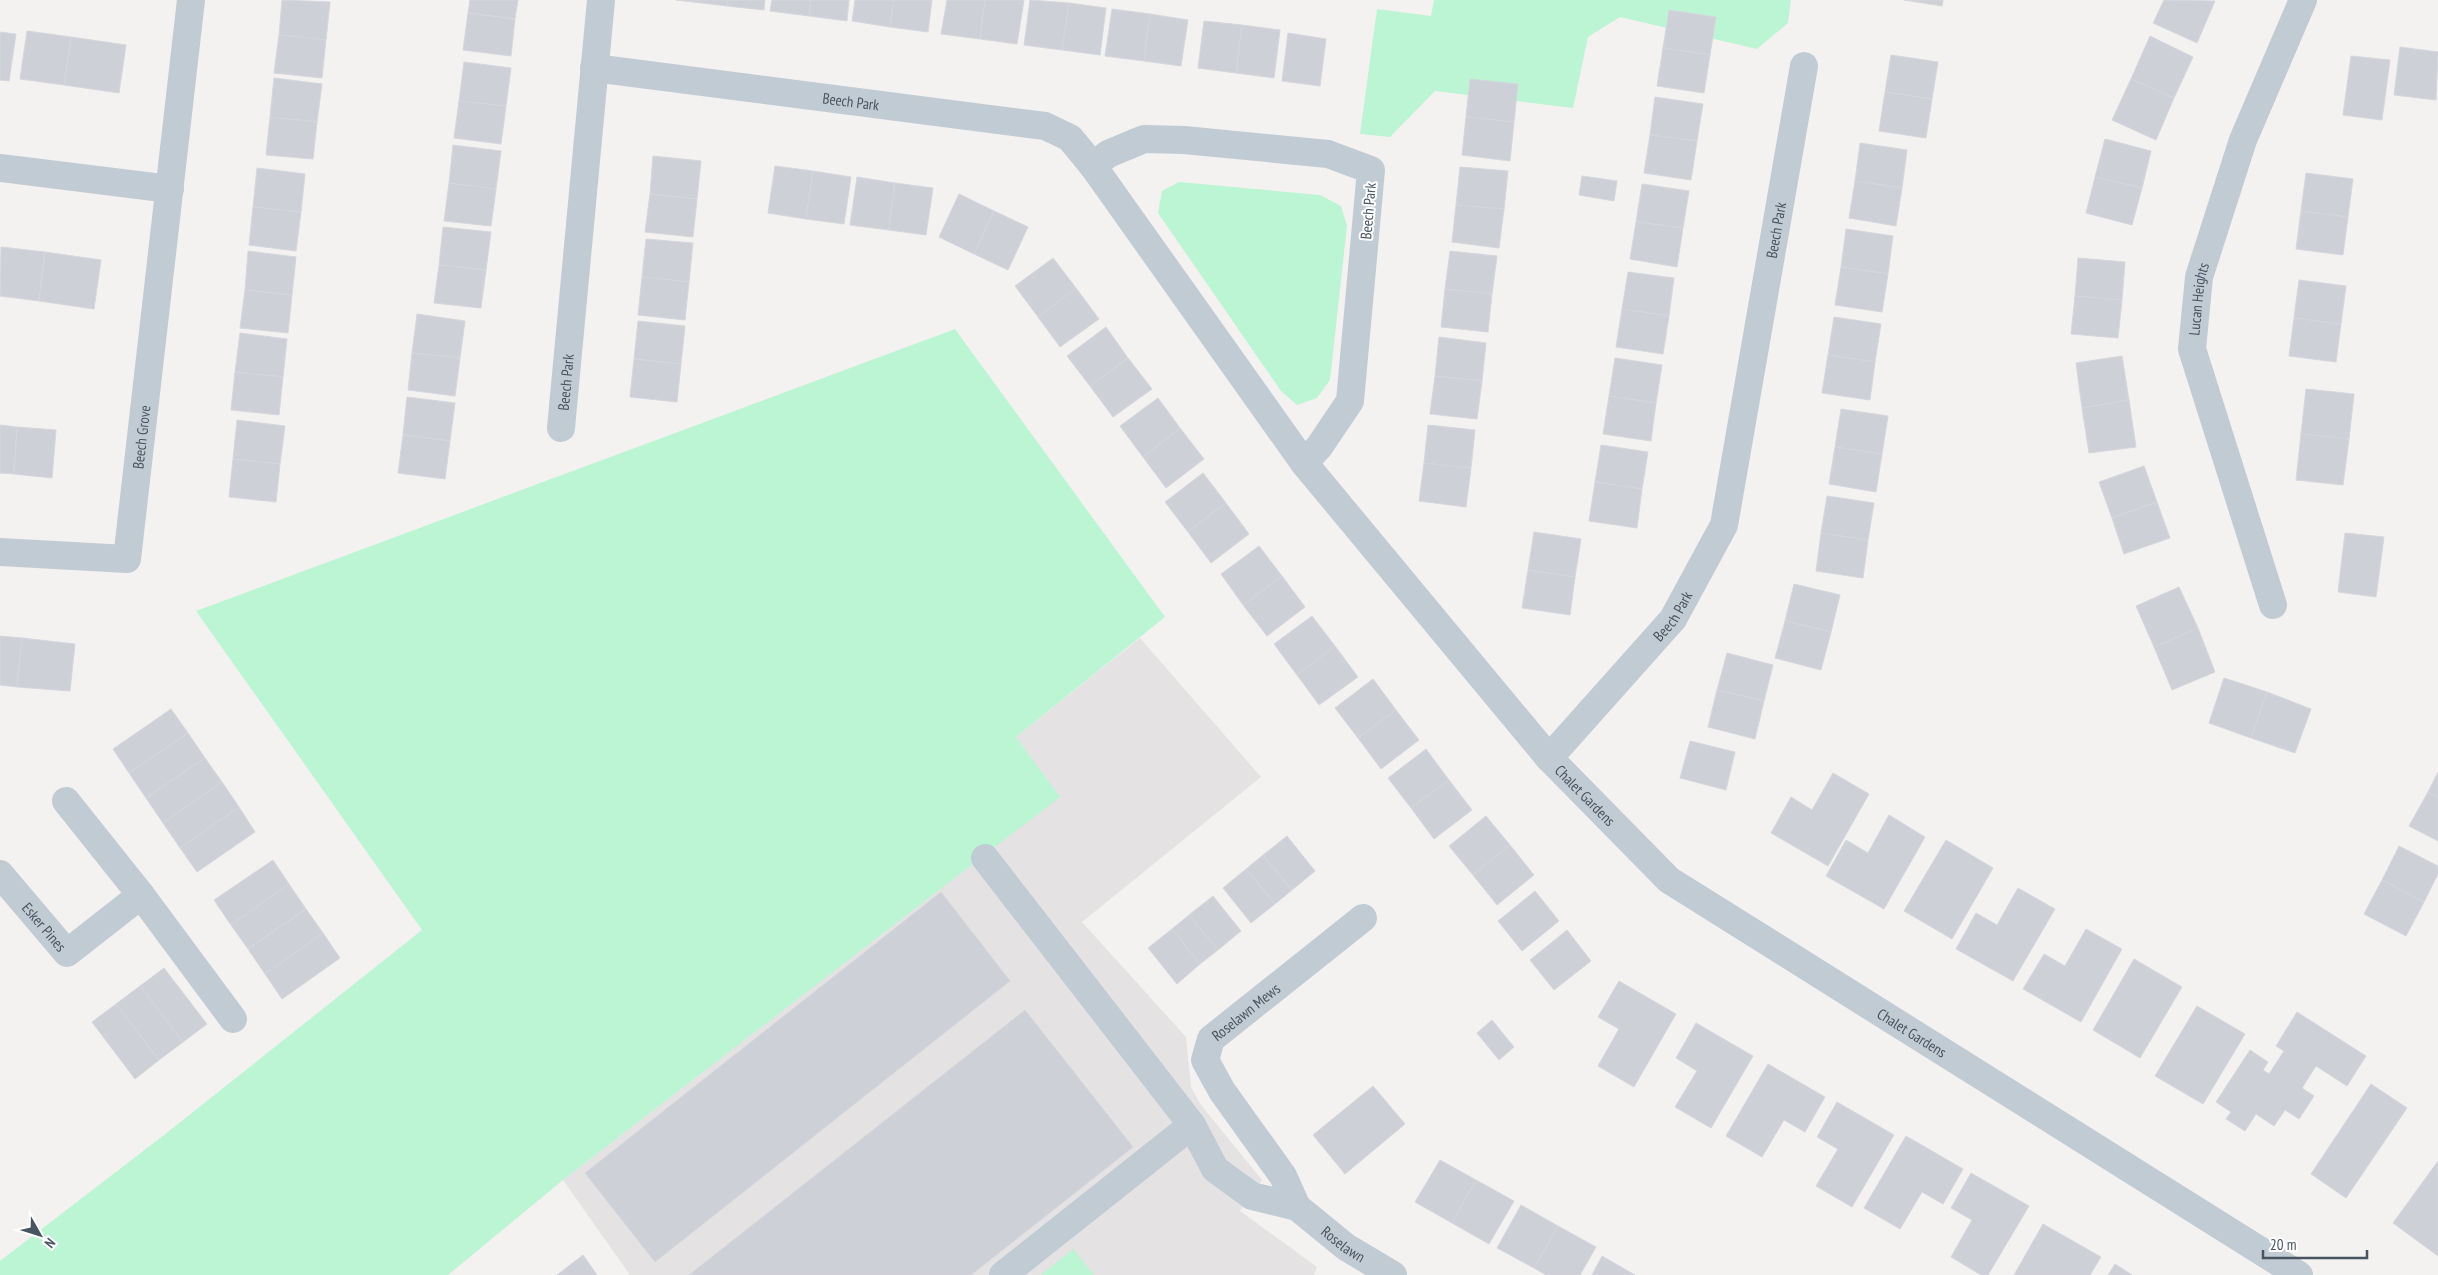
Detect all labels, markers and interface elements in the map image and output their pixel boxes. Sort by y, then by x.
street label: Beech Park [822,88,880,114]
street label: Beech Park [1356,182,1380,240]
street label: Beech Park [1761,200,1790,260]
street label: Lucan Heights [2184,260,2213,336]
street label: Beech Park [553,353,577,411]
street label: Beech Grove [128,404,154,470]
street label: Beech Park [1649,587,1696,645]
street label: Chalet Gardens [1551,760,1620,830]
street label: Esker Pines [18,898,71,955]
street label: Roselawn Mews [1208,978,1284,1044]
street label: Chalet Gardens [1874,1004,1950,1061]
north arrow [15,1210,65,1260]
street label: Roselawn [1318,1222,1369,1266]
scale bar [2263,1228,2367,1260]
text: N [41,1235,59,1252]
text: 20 m [2270,1235,2296,1254]

